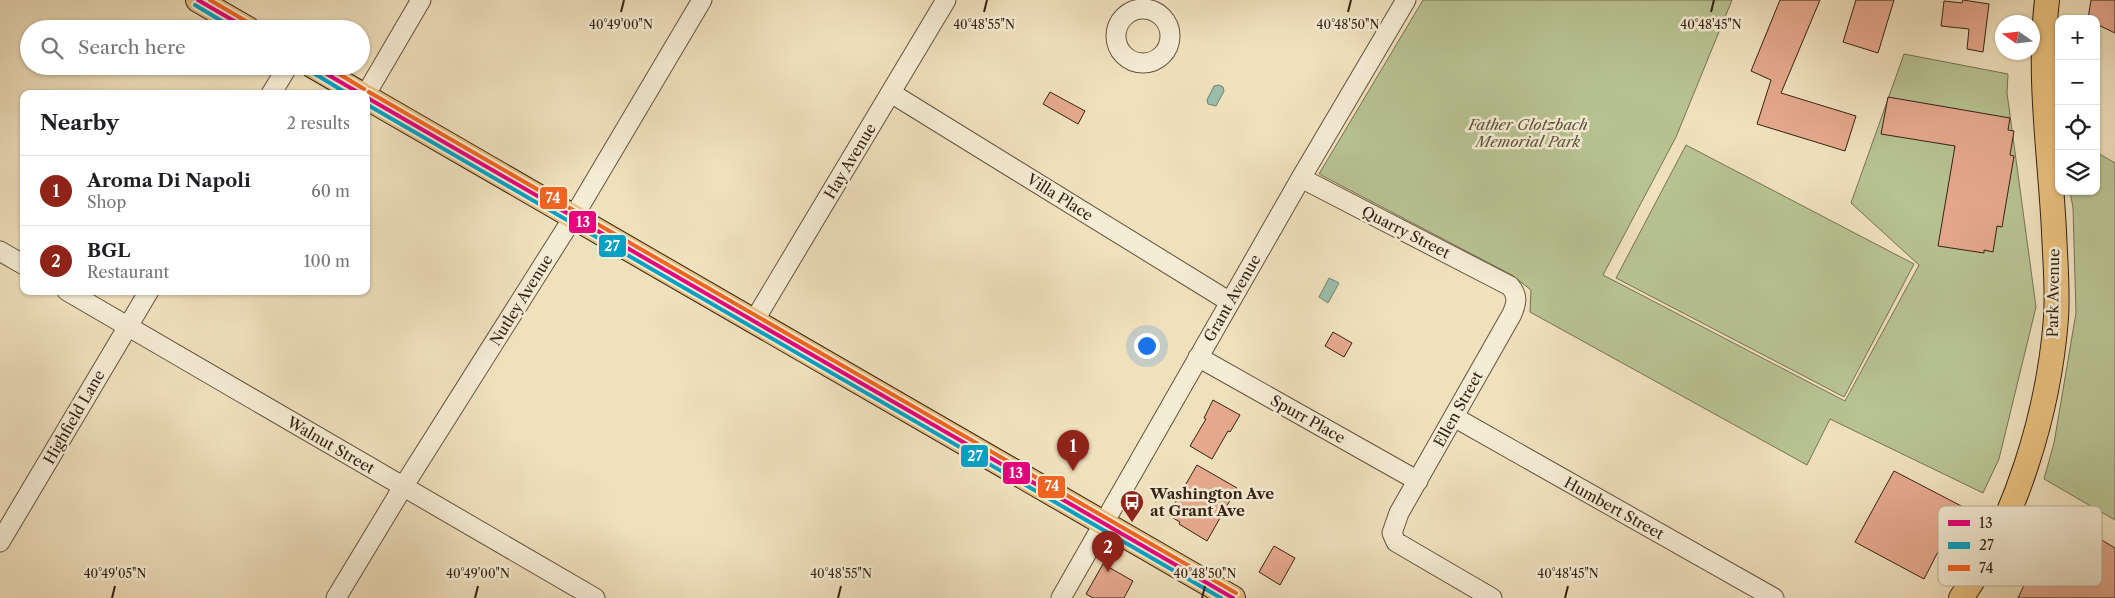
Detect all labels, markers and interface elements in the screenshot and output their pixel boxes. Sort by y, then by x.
north arrow [1995,15,2040,60]
map controls [2055,15,2100,195]
button: + [2055,15,2100,60]
text: 40°49'00"N [589,17,653,32]
text: 40°48'55"N [953,17,1015,32]
text: 40°48'50"N [1317,17,1379,32]
text: 40°48'45"N [1680,17,1742,32]
search box [20,20,370,75]
icon: search [38,34,66,62]
text: Search here [78,36,186,59]
button: − [2055,60,2100,105]
button: locate [2055,105,2100,150]
text: Nearby [40,110,119,135]
text: 2 results [287,113,350,133]
park label: Father Glotzbach Memorial Park [1467,115,1588,151]
street label: Hay Avenue [820,120,880,202]
button: layers [2055,150,2100,195]
text: Aroma Di Napoli [87,169,251,192]
street label: Villa Place [1022,169,1097,225]
text: 1 [52,181,60,201]
text: 60 m [311,181,350,201]
line badge: 74 [539,186,568,210]
text: 74 [545,189,561,207]
text: Shop [87,192,126,212]
street label: Quarry Street [1359,202,1454,263]
line badge: 13 [568,210,597,234]
text: 13 [576,213,590,231]
line badge: 27 [598,234,627,258]
text: 27 [604,237,620,255]
text: BGL [87,239,130,262]
street label: Park Avenue [2043,248,2063,338]
text: 2 [51,251,61,271]
text: 100 m [304,251,350,271]
street label: Nutley Avenue [485,251,557,349]
street label: Grant Avenue [1199,251,1265,345]
text: Restaurant [87,262,169,282]
your location [1134,333,1160,359]
street label: Highfield Lane [39,366,109,468]
street label: Ellen Street [1429,367,1487,450]
street label: Spurr Place [1267,391,1349,447]
street label: Walnut Street [283,412,379,478]
pin: 1 [1057,430,1089,471]
line badge: 27 [960,444,989,468]
text: 27 [967,447,983,465]
line badge: 13 [1002,461,1031,485]
text: 13 [1009,464,1023,482]
street label: Humbert Street [1561,473,1668,544]
line badge: 74 [1037,475,1066,499]
text: 74 [1044,477,1060,495]
place label: Washington Ave at Grant Ave [1149,484,1274,520]
bus stop icon: Washington Ave at Grant Ave [1119,489,1145,523]
legend [1938,506,2102,586]
text: 13 [1979,514,1993,532]
pin: 2 [1092,531,1124,572]
text: 27 [1979,536,1994,554]
text: 74 [1979,559,1994,577]
text: 40°49'05"N [84,566,146,581]
text: 40°49'00"N [446,566,510,581]
text: 40°48'55"N [810,566,872,581]
text: 40°48'50"N [1174,566,1236,581]
text: 40°48'45"N [1537,566,1599,581]

